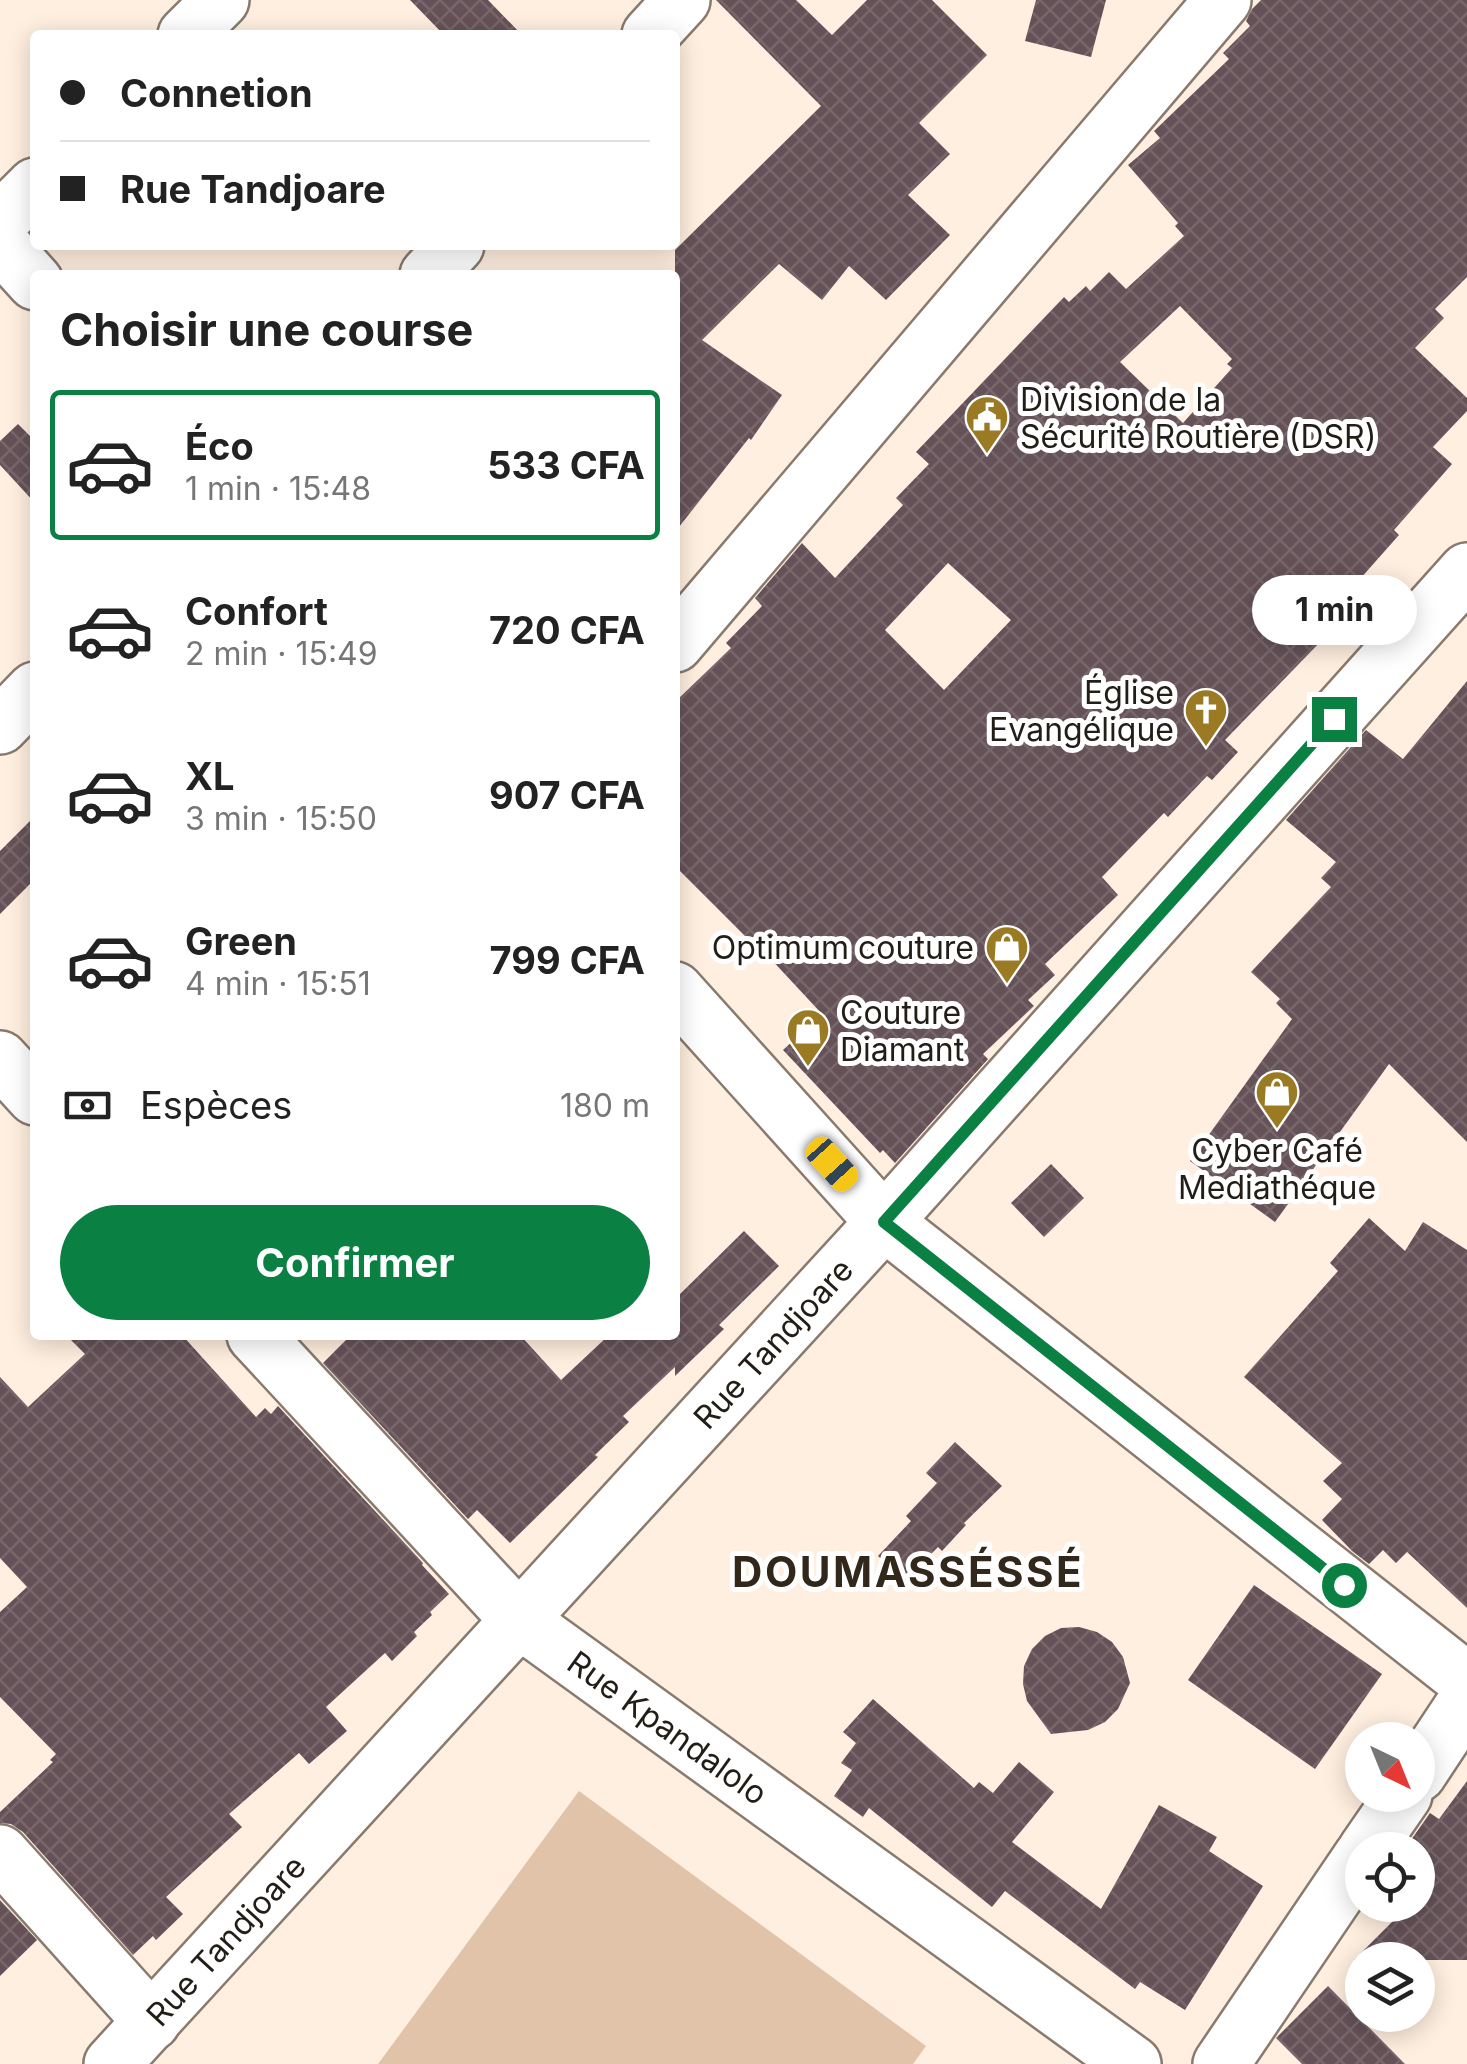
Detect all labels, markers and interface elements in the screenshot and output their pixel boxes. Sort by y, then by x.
text: Connetion [120,70,313,116]
text: Rue Tandjoare [120,166,386,212]
text: Choisir une course [60,302,473,357]
place label: Division de la Sécurité Routière (DSR) [1020,380,1376,456]
public building icon: Division de la Sécurité Routière (DSR) [964,394,1010,455]
icon: car [65,420,155,510]
text: Éco [185,423,254,469]
text: 533 CFA [487,442,645,488]
text: 1 min · 15:48 [185,469,371,508]
callout: 1 min [1252,574,1416,644]
icon: car [65,585,155,675]
text: Confort [185,588,328,634]
text: 1 min [1295,590,1374,629]
text: 720 CFA [489,607,645,653]
text: 2 min · 15:49 [185,634,378,673]
place label: Église Evangélique [989,673,1174,749]
church icon: Église Evangélique [1183,687,1229,748]
route end [1312,697,1357,742]
icon: car [65,750,155,840]
text: XL [185,753,235,799]
text: 907 CFA [489,772,645,818]
text: 3 min · 15:50 [185,799,377,838]
icon: car [65,915,155,1005]
text: Green [185,918,297,964]
shop icon: Optimum couture [984,924,1030,985]
place label: Optimum couture [712,928,974,967]
text: 799 CFA [490,937,645,983]
text: 4 min · 15:51 [185,964,371,1003]
place label: Couture Diamant [840,993,964,1069]
shop icon: Couture Diamant [785,1007,831,1068]
shop icon: Cyber Café Mediathéque [1254,1069,1300,1130]
icon: cash [60,1078,115,1133]
text: Espèces [140,1082,292,1128]
text: 180 m [560,1086,650,1125]
place label: Cyber Café Mediathéque [1178,1131,1376,1207]
car [801,1132,863,1196]
button: Confirmer [60,1205,650,1320]
street label: Rue Tandjoare [685,1250,861,1436]
district label: DOUMASSÉSSÉ [732,1546,1084,1597]
route start [1322,1563,1367,1608]
street label: Rue Kpandalolo [560,1642,775,1813]
north arrow [1345,1722,1435,1812]
map controls [1345,1722,1435,2032]
button: locate [1345,1832,1435,1922]
street label: Rue Tandjoare [138,1847,313,2033]
button: layers [1345,1942,1435,2032]

